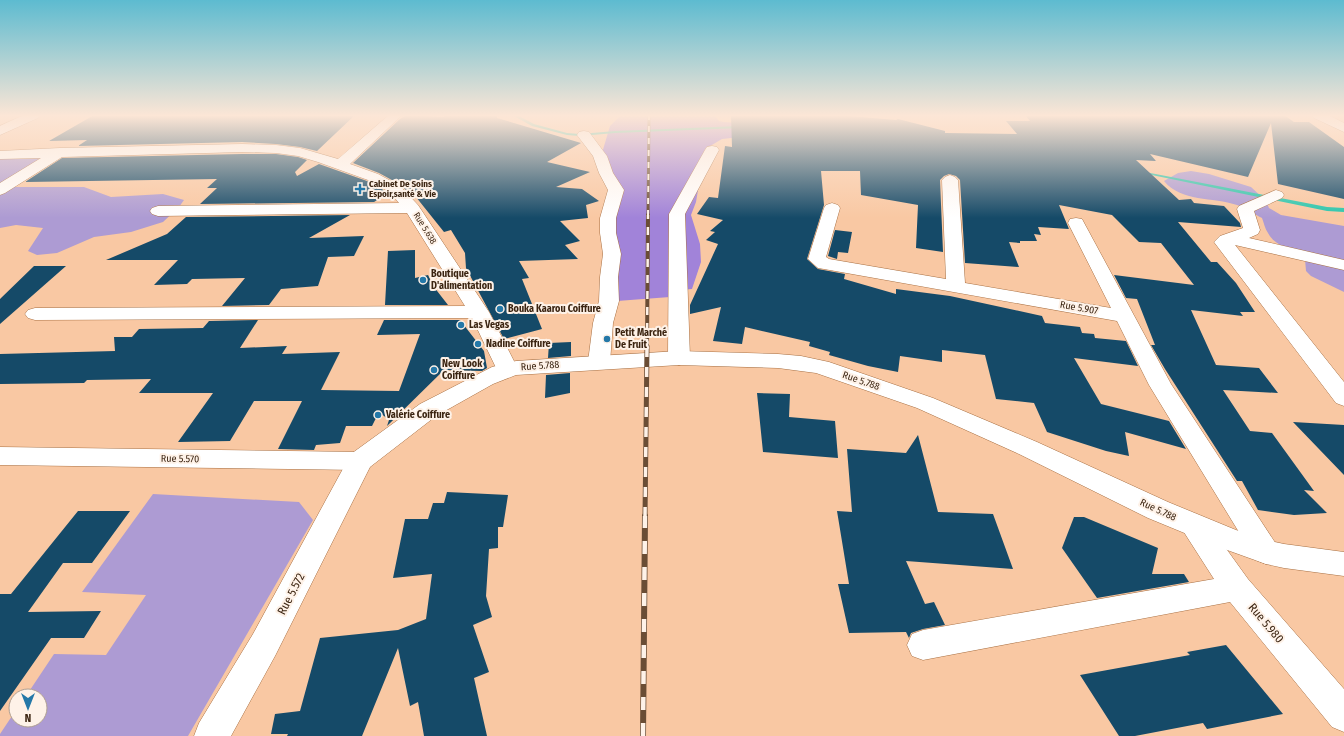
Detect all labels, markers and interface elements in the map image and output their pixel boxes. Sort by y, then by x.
place label: Cabinet De Soins Espoir,santé & Vie [369,179,437,199]
marker: Cabinet De Soins Espoir,santé & Vie [354,183,366,195]
street label: Rue 5.638 [411,210,439,246]
place label: Boutique D'alimentation [431,268,492,292]
marker: Boutique D'alimentation [418,275,428,285]
street label: Rue 5.907 [1059,299,1099,317]
place label: Bouka Kaarou Coiffure [508,303,601,315]
marker: Bouka Kaarou Coiffure [495,304,505,314]
place label: Las Vegas [469,319,510,331]
marker: Las Vegas [456,320,466,330]
place label: Petit Marché De Fruit [615,326,667,351]
marker: Petit Marché De Fruit [602,334,612,344]
place label: Nadine Coiffure [486,338,551,350]
marker: Nadine Coiffure [473,339,483,349]
place label: New Look Coiffure [442,358,483,382]
street label: Rue 5.788 [520,359,560,373]
marker: New Look Coiffure [429,365,439,375]
street label: Rue 5.788 [841,369,881,393]
place label: Valérie Coiffure [385,408,450,421]
marker: Valérie Coiffure [373,410,383,420]
street label: Rue 5.570 [161,453,199,465]
street label: Rue 5.788 [1138,496,1178,524]
street label: Rue 5.572 [275,571,307,617]
street label: Rue 5.980 [1245,600,1287,646]
north arrow [8,688,48,728]
text: N [25,711,31,724]

